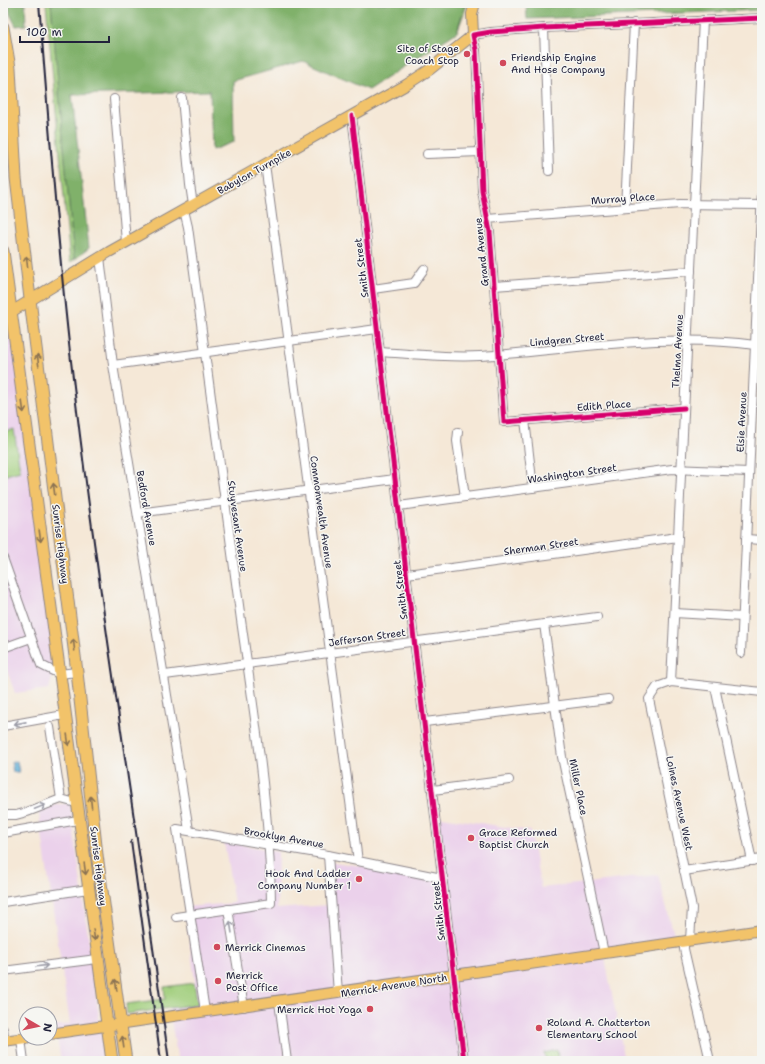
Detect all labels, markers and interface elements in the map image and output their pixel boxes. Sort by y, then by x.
scale bar [20,18,109,44]
text: 100 m [26,24,62,40]
place label: Site of Stage Coach Stop [397,42,459,67]
marker: Site of Stage Coach Stop [462,49,472,59]
place label: Friendship Engine And Hose Company [511,51,606,76]
marker: Friendship Engine And Hose Company [498,58,508,68]
street label: Babylon Turnpike [215,146,294,197]
street label: Murray Place [590,190,656,207]
street label: Grand Avenue [471,217,492,287]
street label: Smith Street [351,237,372,298]
one-way arrow [23,255,31,268]
street label: Thelma Avenue [669,313,686,388]
street label: Lindgren Street [529,330,605,349]
one-way arrow [34,354,42,367]
street label: Elsie Avenue [733,391,750,453]
street label: Edith Place [576,397,632,414]
one-way arrow [19,400,27,413]
street label: Commonwealth Avenue [307,455,336,570]
street label: Washington Street [527,461,618,486]
street label: Bedford Avenue [133,469,160,547]
street label: Stuyvesant Avenue [225,480,250,573]
one-way arrow [50,483,58,496]
street label: Sunrise Highway [49,503,72,585]
one-way arrow [37,529,44,542]
street label: Sherman Street [503,535,579,558]
street label: Smith Street [390,559,411,620]
street label: Jefferson Street [328,626,407,649]
one-way arrow [70,639,78,652]
one-way arrow [14,719,27,727]
one-way arrow [64,733,72,746]
street label: Loines Avenue West [663,755,696,852]
street label: Miller Place [566,758,591,817]
one-way arrow [88,796,95,809]
one-way arrow [34,803,46,810]
street label: Brooklyn Avenue [243,824,325,851]
street label: Sunrise Highway [87,825,110,907]
place label: Grace Reformed Baptist Church [479,826,558,851]
marker: Grace Reformed Baptist Church [466,833,476,843]
one-way arrow [81,862,89,875]
place label: Hook And Ladder Company Number 1 [258,867,351,892]
marker: Hook And Ladder Company Number 1 [354,874,364,884]
street label: Smith Street [429,880,448,941]
one-way arrow [227,921,235,934]
one-way arrow [90,928,98,941]
place label: Merrick Cinemas [225,941,306,954]
marker: Merrick Cinemas [212,942,222,952]
one-way arrow [35,962,48,970]
place label: Merrick Post Office [226,969,278,994]
street label: Merrick Avenue North [340,971,448,1000]
marker: Merrick Post Office [213,976,223,986]
one-way arrow [112,979,120,992]
place label: Merrick Hot Yoga [277,1003,363,1016]
marker: Merrick Hot Yoga [365,1004,375,1014]
north arrow [18,1006,58,1046]
place label: Roland A. Chatterton Elementary School [547,1016,650,1041]
text: N [39,1022,55,1033]
marker: Roland A. Chatterton Elementary School [534,1023,544,1033]
one-way arrow [119,1036,127,1049]

